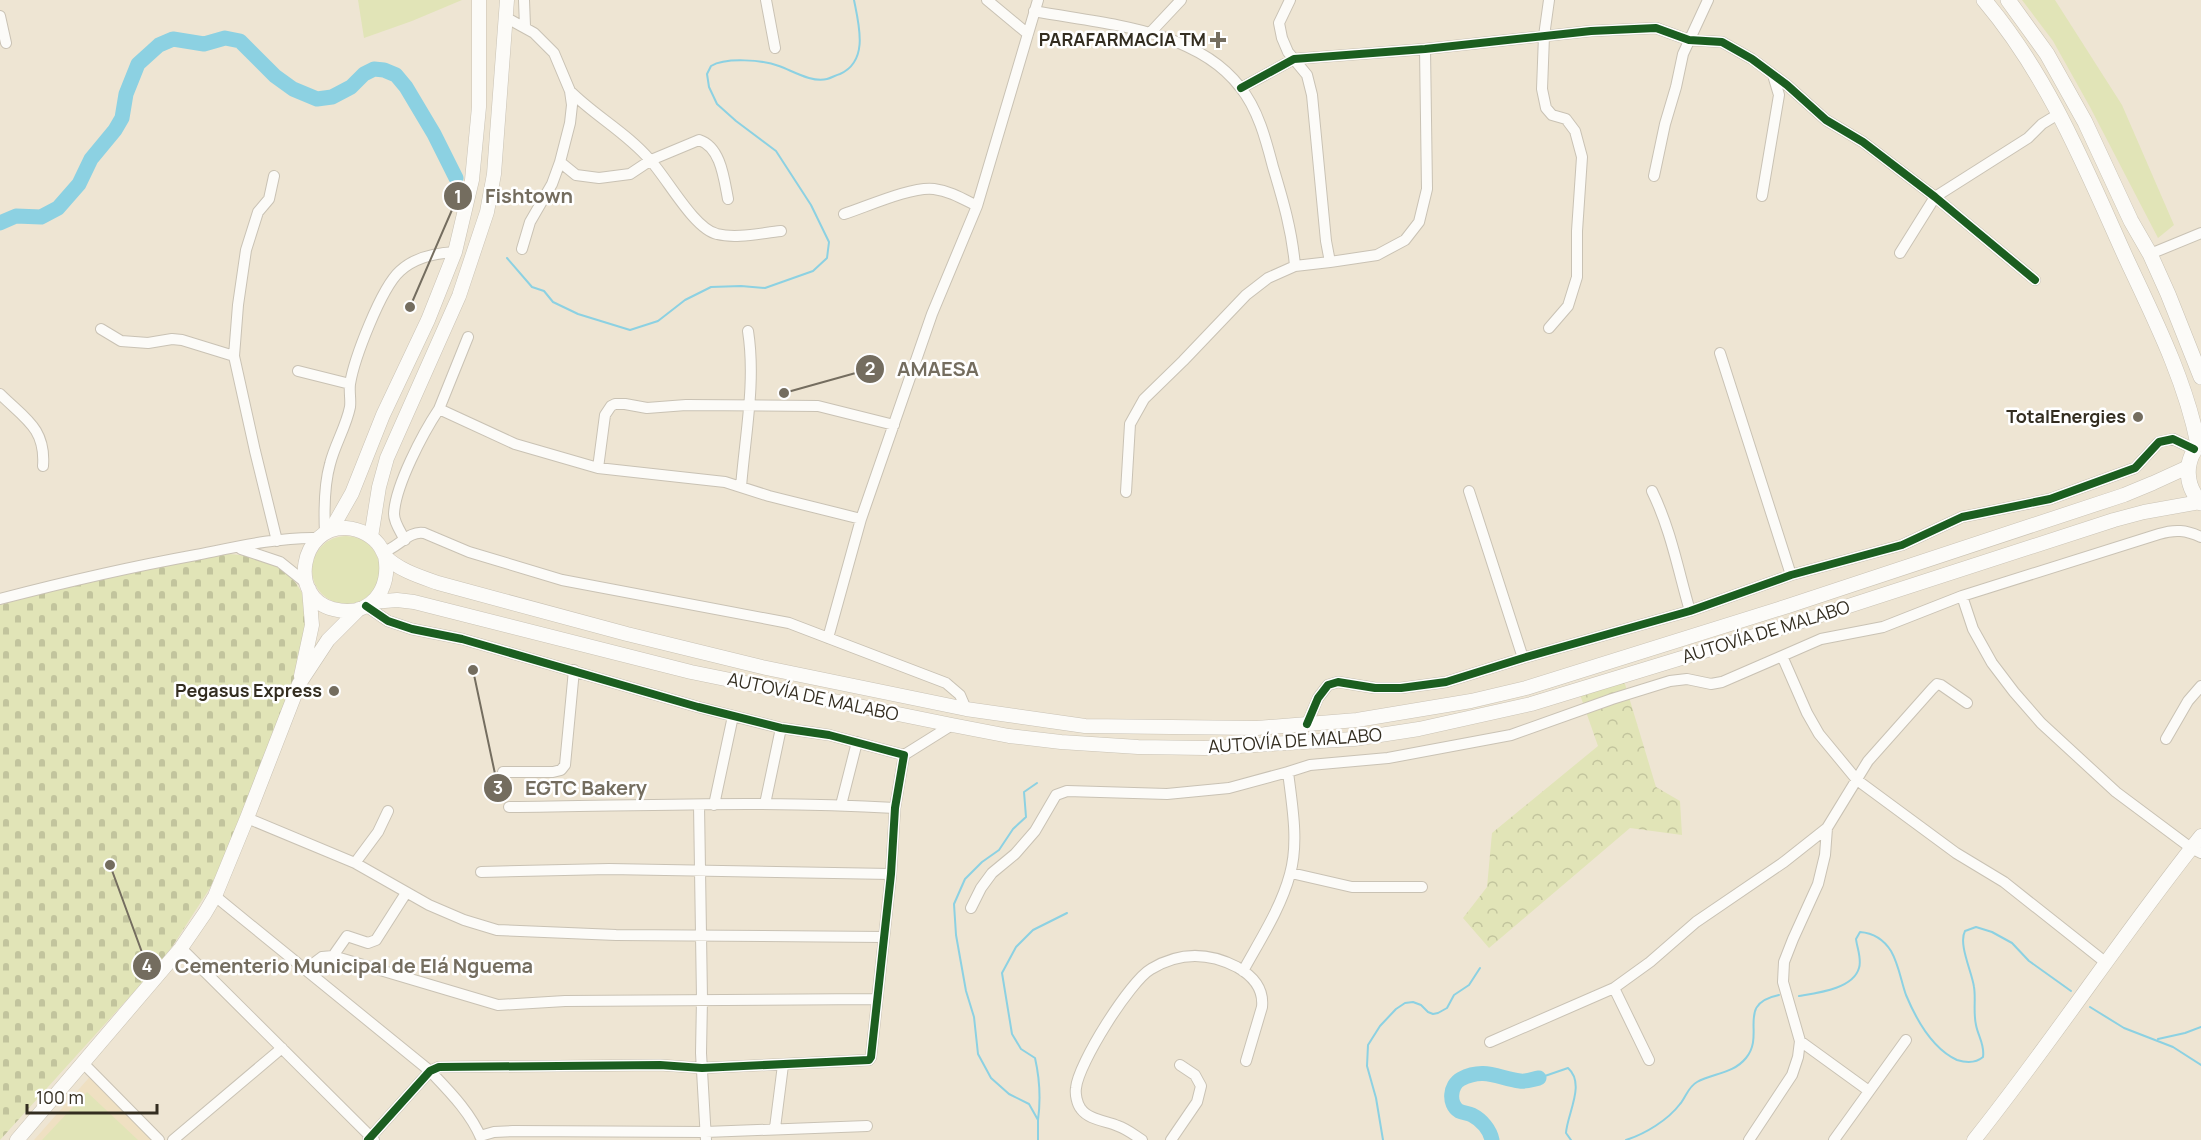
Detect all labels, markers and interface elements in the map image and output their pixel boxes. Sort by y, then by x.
place label: PARAFARMACIA TM [1039,27,1206,51]
marker: PARAFARMACIA TM [1211,33,1225,47]
callout: Fishtown [443,177,585,215]
text: Fishtown [485,182,573,209]
text: 1 [454,184,462,208]
callout: AMAESA [855,350,991,388]
text: AMAESA [897,355,980,382]
text: 2 [865,356,875,380]
place label: TotalEnergies [2006,404,2126,428]
marker: TotalEnergies [2131,410,2145,424]
street label: AUTOVÍA DE MALABO [1679,594,1852,668]
street label: AUTOVÍA DE MALABO [726,666,901,726]
place label: Pegasus Express [175,678,322,702]
marker: Pegasus Express [327,684,341,698]
street label: AUTOVÍA DE MALABO [1207,722,1383,758]
callout: EGTC Bakery [483,769,659,807]
text: EGTC Bakery [525,774,648,801]
text: 3 [493,775,503,799]
callout: Cementerio Municipal de Elá Nguema [132,947,545,985]
text: Cementerio Municipal de Elá Nguema [175,952,533,979]
text: 4 [142,953,153,977]
scale bar [27,1077,158,1115]
text: 100 m [36,1085,84,1109]

